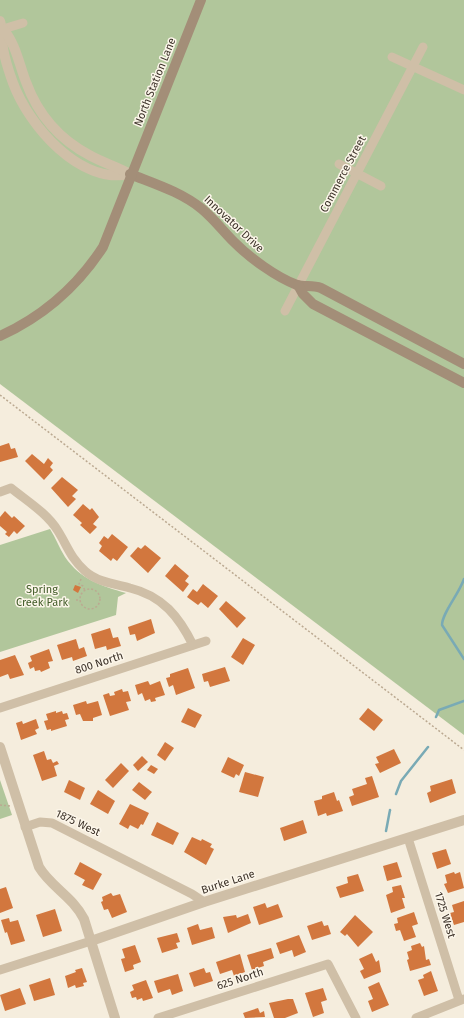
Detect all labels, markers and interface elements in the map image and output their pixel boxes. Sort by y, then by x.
street label: North Station Lane [131,36,179,128]
street label: Commerce Street [317,133,369,215]
street label: Innovator Drive [201,193,267,255]
park label: Spring Creek Park [16,583,68,609]
street label: 800 North [73,649,125,677]
street label: 1875 West [54,807,102,839]
street label: Burke Lane [200,867,256,897]
street label: 1725 West [432,890,458,940]
street label: 625 North [215,965,265,993]

